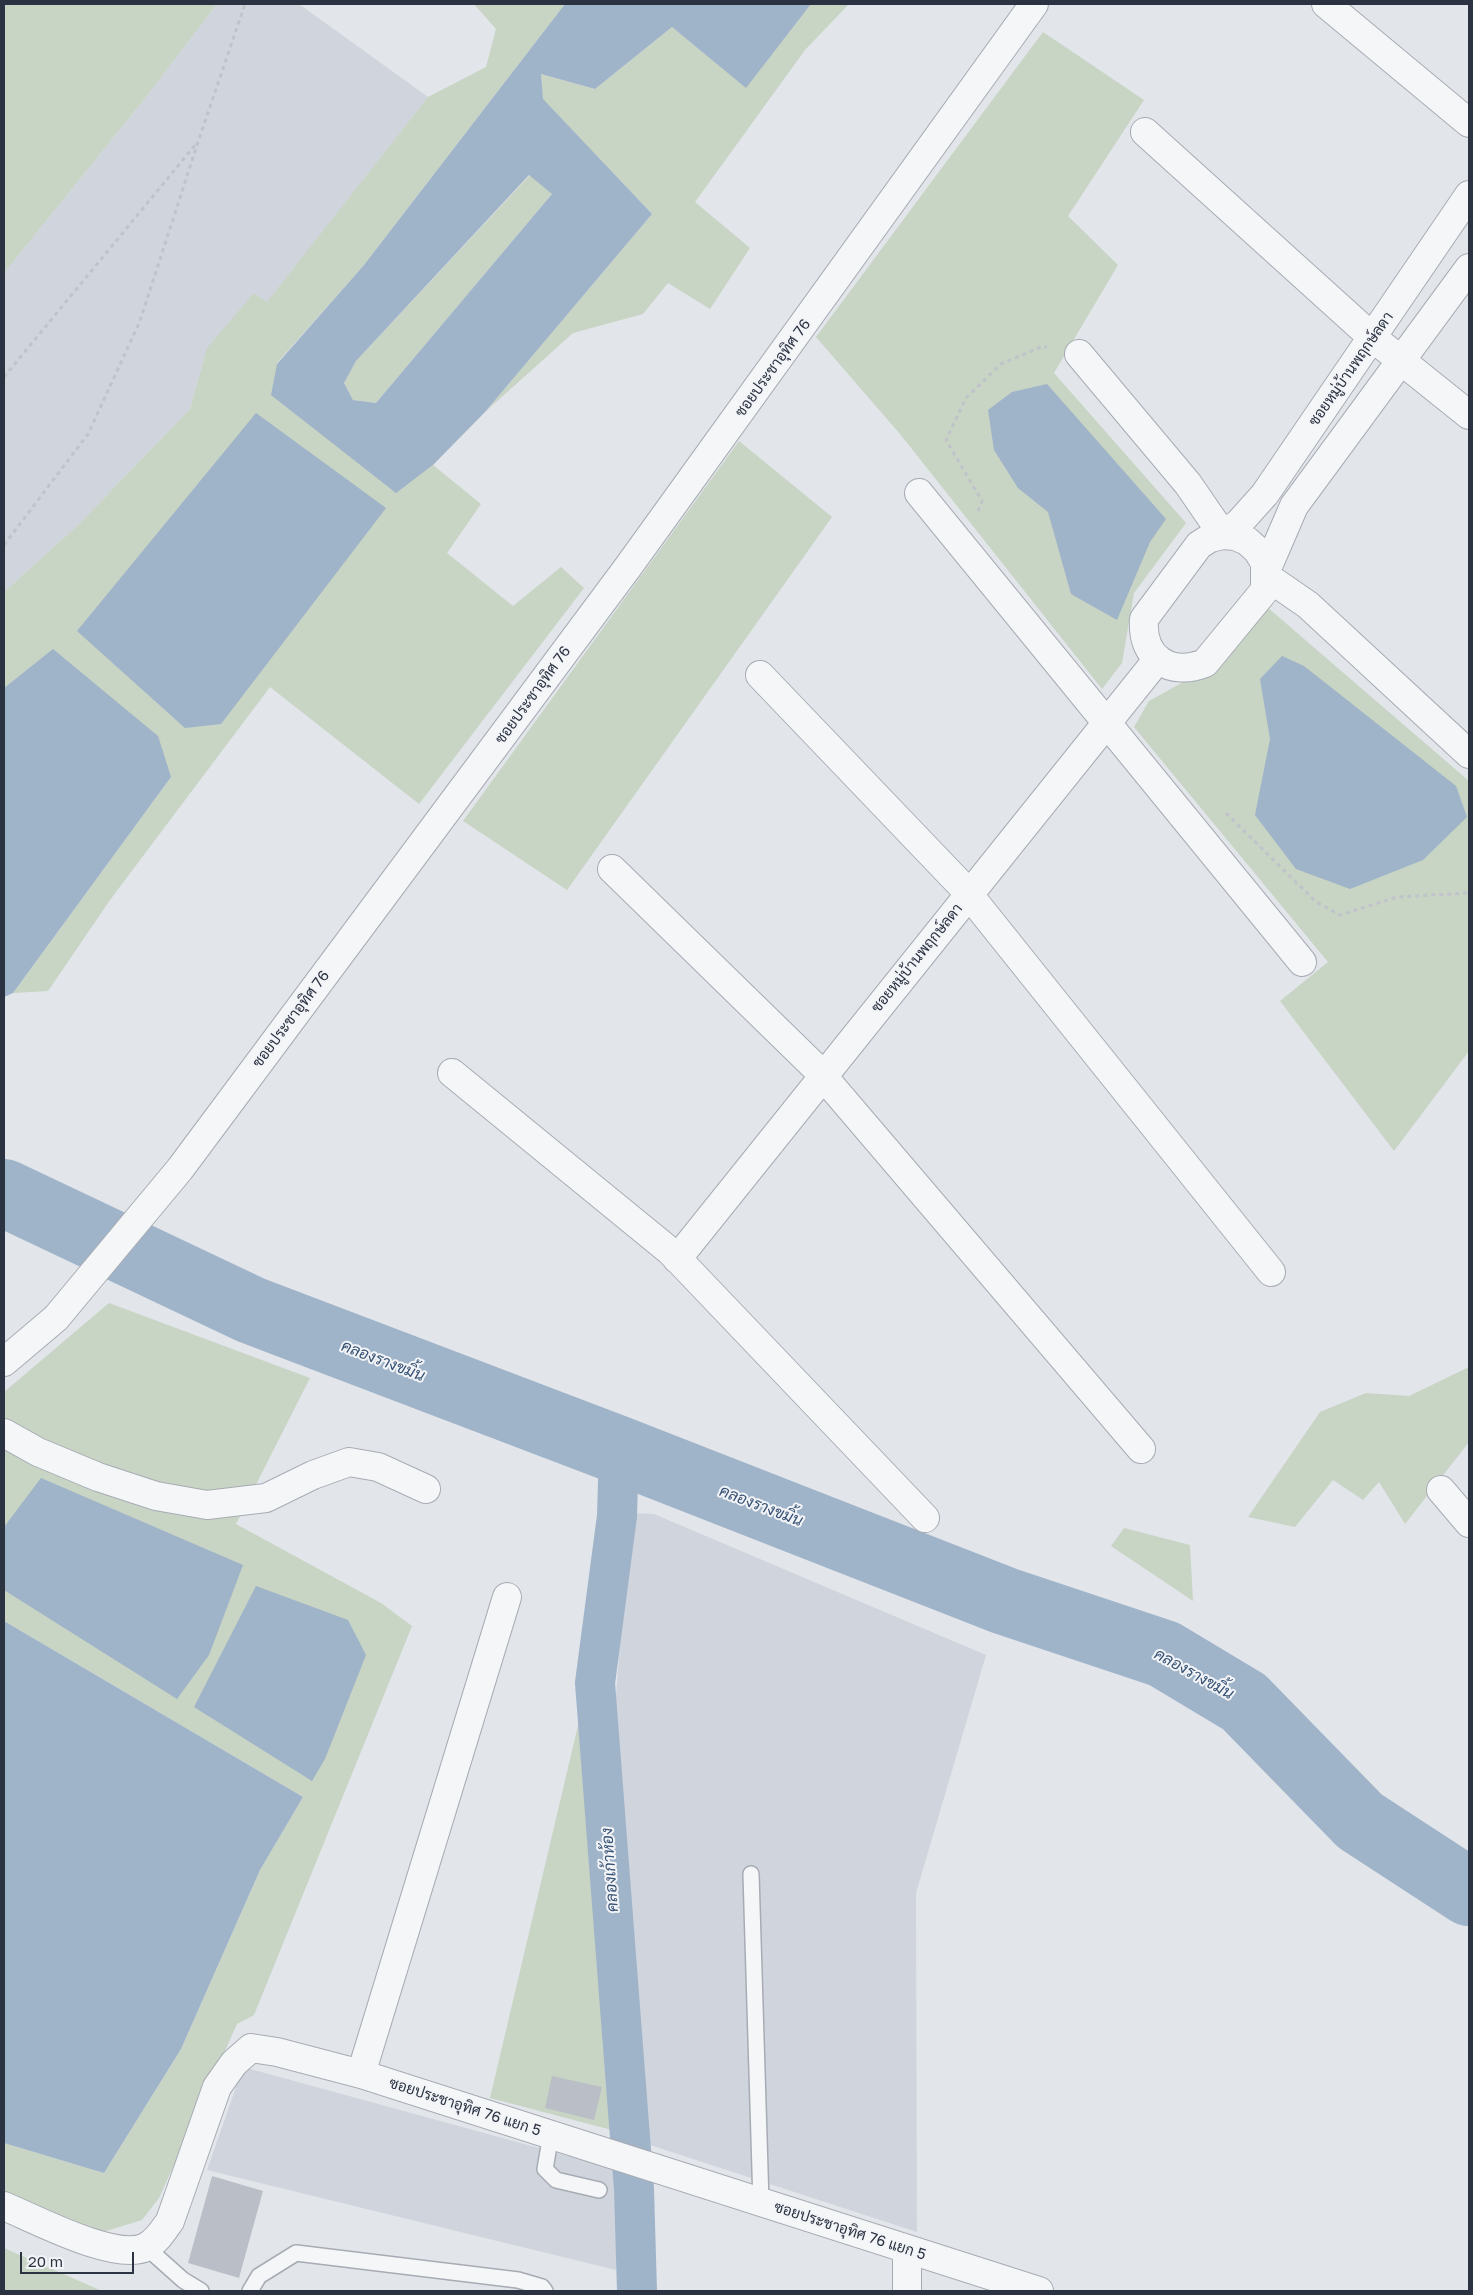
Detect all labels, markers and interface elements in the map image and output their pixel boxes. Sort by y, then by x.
street label: ซอยหมู่บ้านพฤกษ์ลดา [1305,309,1397,429]
street label: ซอยประชาอุทิศ 76 [731,316,815,420]
street label: ซอยประชาอุทิศ 76 [491,643,575,747]
street label: ซอยหมู่บ้านพฤกษ์ลดา [868,900,966,1016]
street label: ซอยประชาอุทิศ 76 [249,967,333,1071]
water label: คลองรางขมิ้น [339,1336,427,1386]
water label: คลองรางขมิ้น [717,1481,805,1531]
water label: คลองรางขมิ้น [1151,1644,1237,1704]
water label: คลองเก้าห้อง [597,1827,623,1913]
street label: ซอยประชาอุทิศ 76 แยก 5 [387,2074,543,2140]
street label: ซอยประชาอุทิศ 76 แยก 5 [772,2198,928,2264]
scale bar [22,2242,136,2274]
text: 20 m [28,2252,63,2270]

